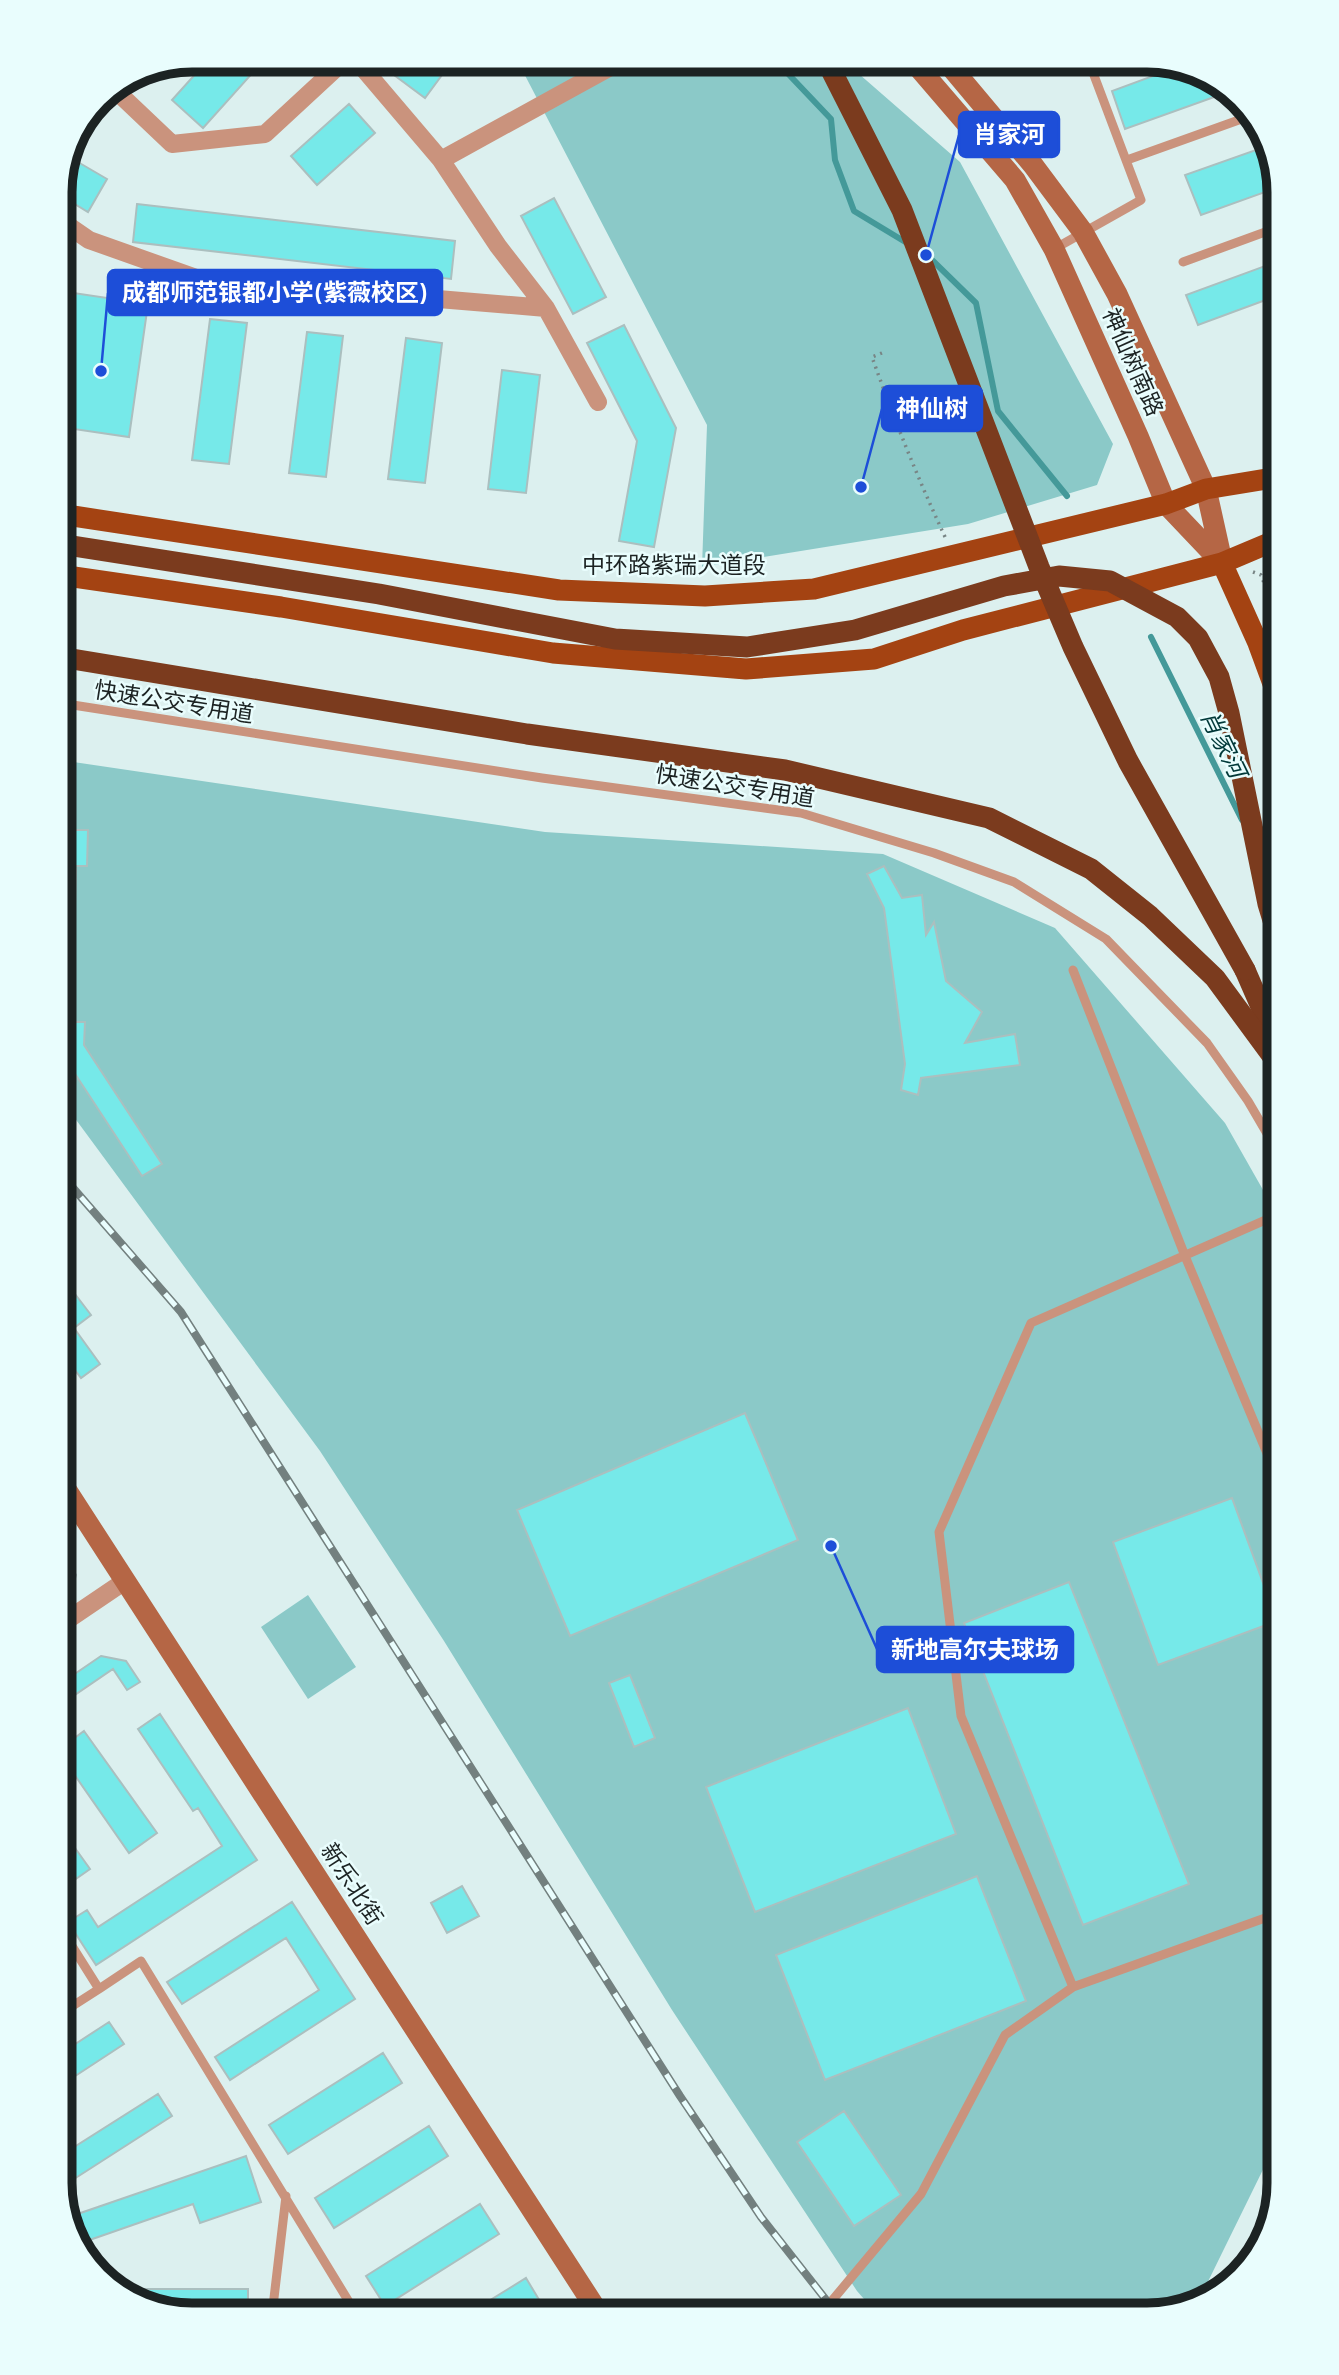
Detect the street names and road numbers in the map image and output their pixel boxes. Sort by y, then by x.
street label: 神仙树南路 [1094,305,1167,421]
street label: 中环路紫瑞大道段 [582,553,766,582]
street label: 快速公交专用道 [92,678,255,731]
street label: 快速公交专用道 [653,762,816,815]
street label: 新乐北街 [313,1839,387,1932]

